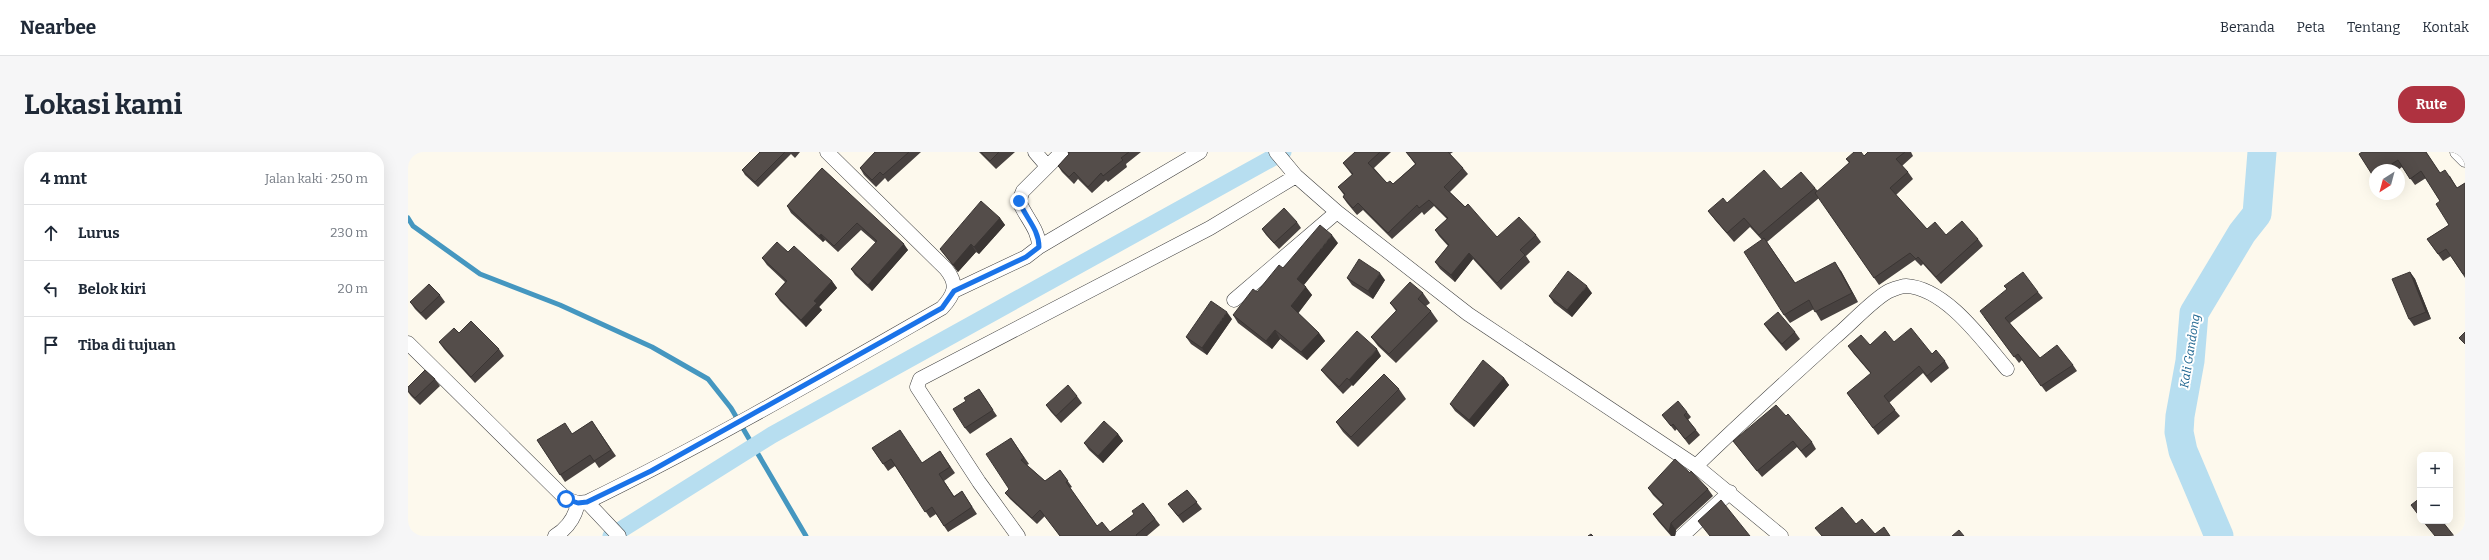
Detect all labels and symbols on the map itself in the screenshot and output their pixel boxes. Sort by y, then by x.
north arrow [2369,164,2405,200]
route end [1010,192,1028,210]
water label: Kali Gandong [2177,313,2203,389]
route start [557,490,575,508]

